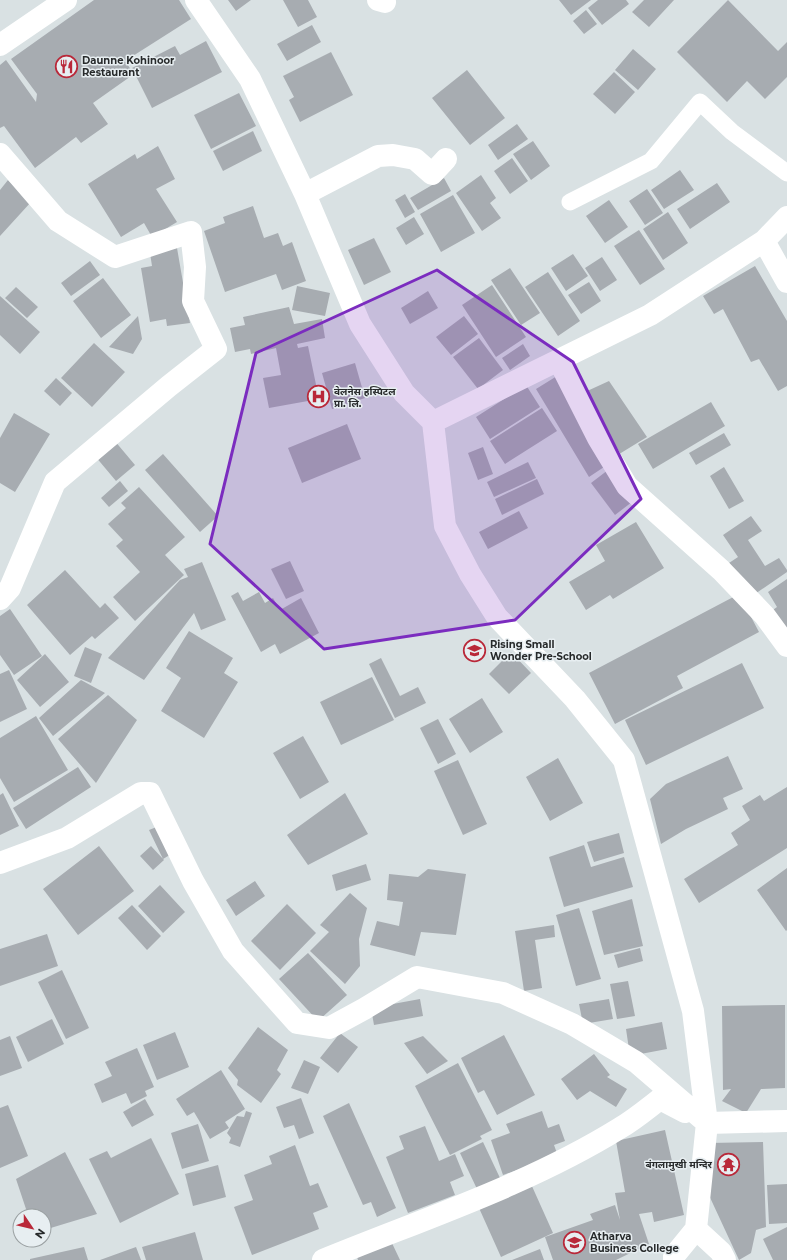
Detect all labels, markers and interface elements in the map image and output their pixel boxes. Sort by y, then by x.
restaurant icon: Daunne Kohinoor Restaurant [53,53,79,79]
place label: Daunne Kohinoor Restaurant [82,54,175,79]
hospital icon: वेलनेस हस्पिटल प्रा. लि. [305,384,331,410]
place label: वेलनेस हस्पिटल प्रा. लि. [334,385,396,410]
school or university icon: Rising Small Wonder Pre-School [462,637,488,663]
place label: Rising Small Wonder Pre-School [490,638,592,663]
temple icon: बंगलामुखी मन्दिर [715,1151,741,1177]
place label: बंगलामुखी मन्दिर [645,1158,713,1171]
north arrow [12,1208,52,1248]
text: N [32,1226,48,1241]
school or university icon: Atharva Business College [561,1229,587,1255]
place label: Atharva Business College [589,1230,679,1255]

